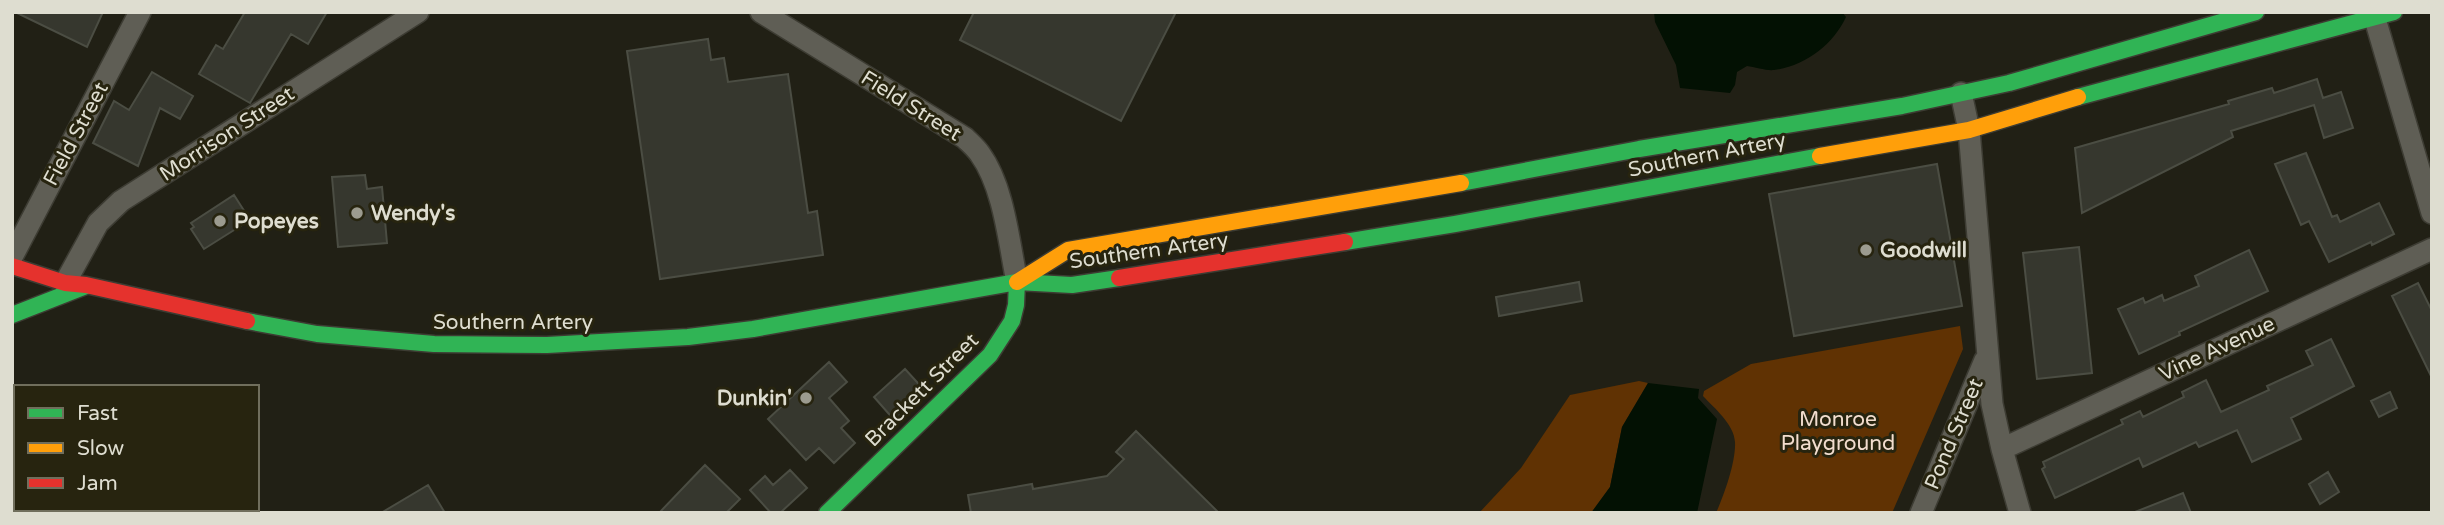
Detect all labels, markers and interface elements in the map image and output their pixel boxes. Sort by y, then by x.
street label: Field Street [856,65,966,147]
street label: Field Street [38,78,114,190]
street label: Morrison Street [155,81,299,187]
street label: Southern Artery [1626,127,1788,183]
place label: Wendy's [371,201,455,226]
marker: Wendy's [349,205,365,221]
place label: Popeyes [234,209,319,234]
marker: Popeyes [212,213,228,229]
street label: Southern Artery [1068,227,1230,275]
place label: Goodwill [1880,238,1967,263]
marker: Goodwill [1858,242,1874,258]
street label: Southern Artery [433,310,593,335]
street label: Vine Avenue [2155,311,2279,387]
street label: Brackett Street [860,328,984,452]
street label: Pond Street [1919,375,1989,493]
legend [14,385,259,511]
place label: Dunkin' [717,386,792,411]
marker: Dunkin' [798,390,814,406]
text: Fast [77,401,118,426]
park label: Monroe Playground [1781,407,1895,456]
text: Slow [77,436,125,461]
text: Jam [77,471,118,496]

